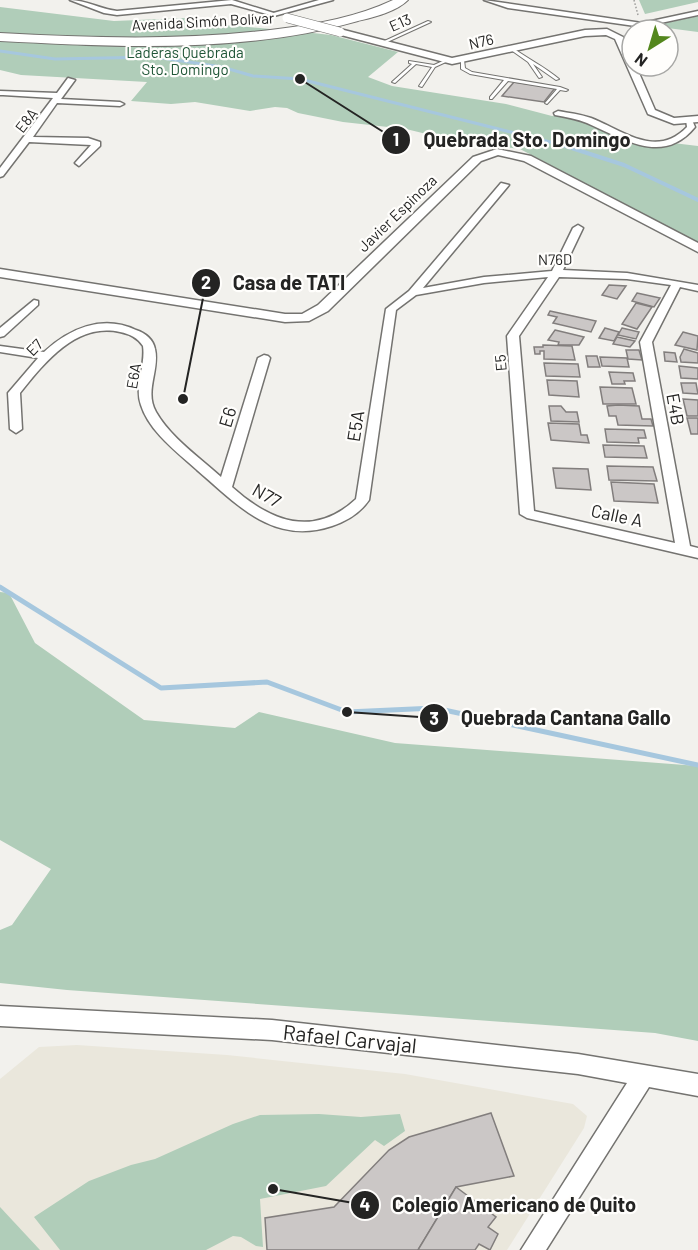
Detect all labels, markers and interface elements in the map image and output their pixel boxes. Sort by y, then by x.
street label: Avenida Simón Bolívar [131,8,275,34]
street label: E13 [386,9,414,35]
north arrow [620,18,680,78]
street label: N76 [467,29,495,53]
park label: Laderas Quebrada Sto. Domingo [126,43,244,78]
text: N [631,50,651,71]
street label: E8A [11,104,41,136]
callout: Quebrada Sto. Domingo [381,121,642,159]
text: Quebrada Sto. Domingo [423,127,631,151]
text: 1 [393,128,399,150]
street label: Javier Espinoza [354,171,440,255]
street label: N76D [538,250,572,268]
callout: Casa de TATI [191,264,358,302]
text: Casa de TATI [233,270,345,294]
text: 2 [201,271,211,293]
street label: E7 [22,335,46,359]
street label: E5 [490,354,510,372]
street label: E6A [122,362,144,390]
street label: E4B [662,391,690,427]
street label: E6 [214,404,240,430]
street label: E5A [342,409,368,443]
street label: N77 [249,478,286,512]
street label: Calle A [589,499,645,531]
callout: Quebrada Cantana Gallo [419,699,682,737]
text: Quebrada Cantana Gallo [461,705,671,729]
text: 3 [429,707,439,729]
street label: Rafael Carvajal [282,1019,418,1057]
callout: Colegio Americano de Quito [350,1186,648,1224]
text: Colegio Americano de Quito [392,1192,636,1216]
text: 4 [360,1193,371,1215]

